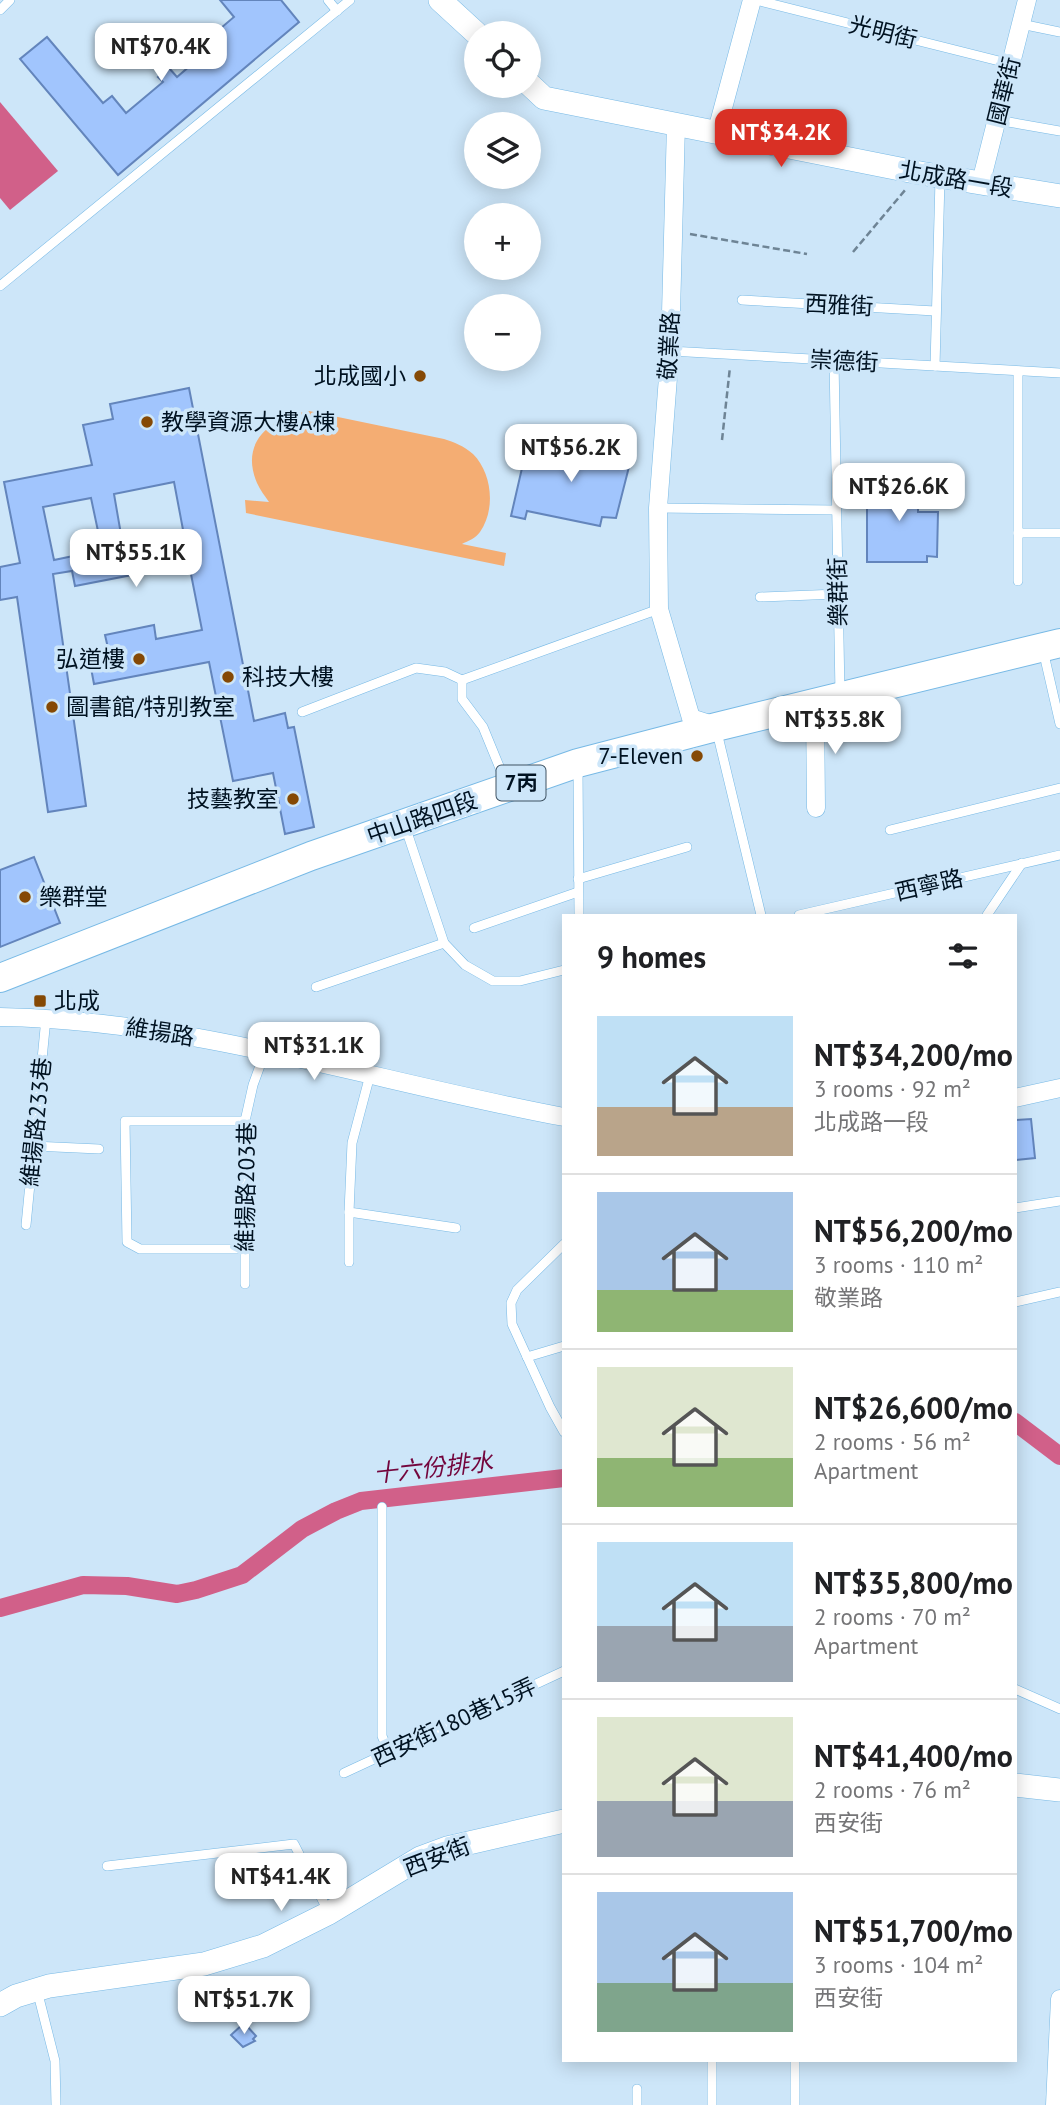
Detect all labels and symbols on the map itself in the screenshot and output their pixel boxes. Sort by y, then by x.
street label: 光明街 [846,9,920,54]
pin: NT$70.4K [89,24,233,83]
street label: 國華街 [981,54,1026,128]
pin: NT$34.2K [709,110,853,169]
street label: 北成路一段 [897,154,1015,203]
street label: 西雅街 [804,288,874,321]
street label: 敬業路 [652,311,685,381]
street label: 崇德街 [809,344,879,377]
place label: 北成國小 [314,361,406,390]
marker: 北成國小 [412,368,428,384]
place label: 教學資源大樓A棟 [161,407,335,436]
marker: 教學資源大樓A棟 [139,414,155,430]
pin: NT$56.2K [499,424,643,484]
pin: NT$26.6K [827,463,971,523]
pin: NT$55.1K [64,530,208,589]
street label: 樂群街 [822,557,853,627]
place label: 弘道樓 [56,644,125,673]
marker: 弘道樓 [131,651,147,667]
place label: 科技大樓 [242,662,334,691]
marker: 科技大樓 [220,669,236,685]
place label: 圖書館/特別教室 [66,692,235,721]
pin: NT$35.8K [763,696,907,756]
marker: 圖書館/特別教室 [44,699,60,715]
place label: 7-Eleven [598,741,683,770]
marker: 7-Eleven [689,748,705,764]
road number: 7丙 [496,766,546,800]
place label: 技藝教室 [187,784,279,813]
street label: 中山路四段 [363,785,481,850]
marker: 技藝教室 [285,791,301,807]
street label: 西寧路 [892,863,966,906]
place label: 樂群堂 [39,882,108,911]
marker: 樂群堂 [17,889,33,905]
place label: 北成 [54,986,100,1015]
marker: 北成 [32,993,48,1009]
street label: 維揚路 [124,1012,196,1051]
pin: NT$31.1K [242,1023,386,1082]
street label: 維揚路233巷 [14,1056,57,1188]
street label: 維揚路203巷 [230,1122,261,1252]
water label: 十六份排水 [372,1446,495,1489]
street label: 西安街180巷15弄 [367,1671,540,1772]
street label: 西安街 [399,1831,474,1882]
pin: NT$41.4K [209,1854,353,1913]
pin: NT$51.7K [172,1976,316,2036]

